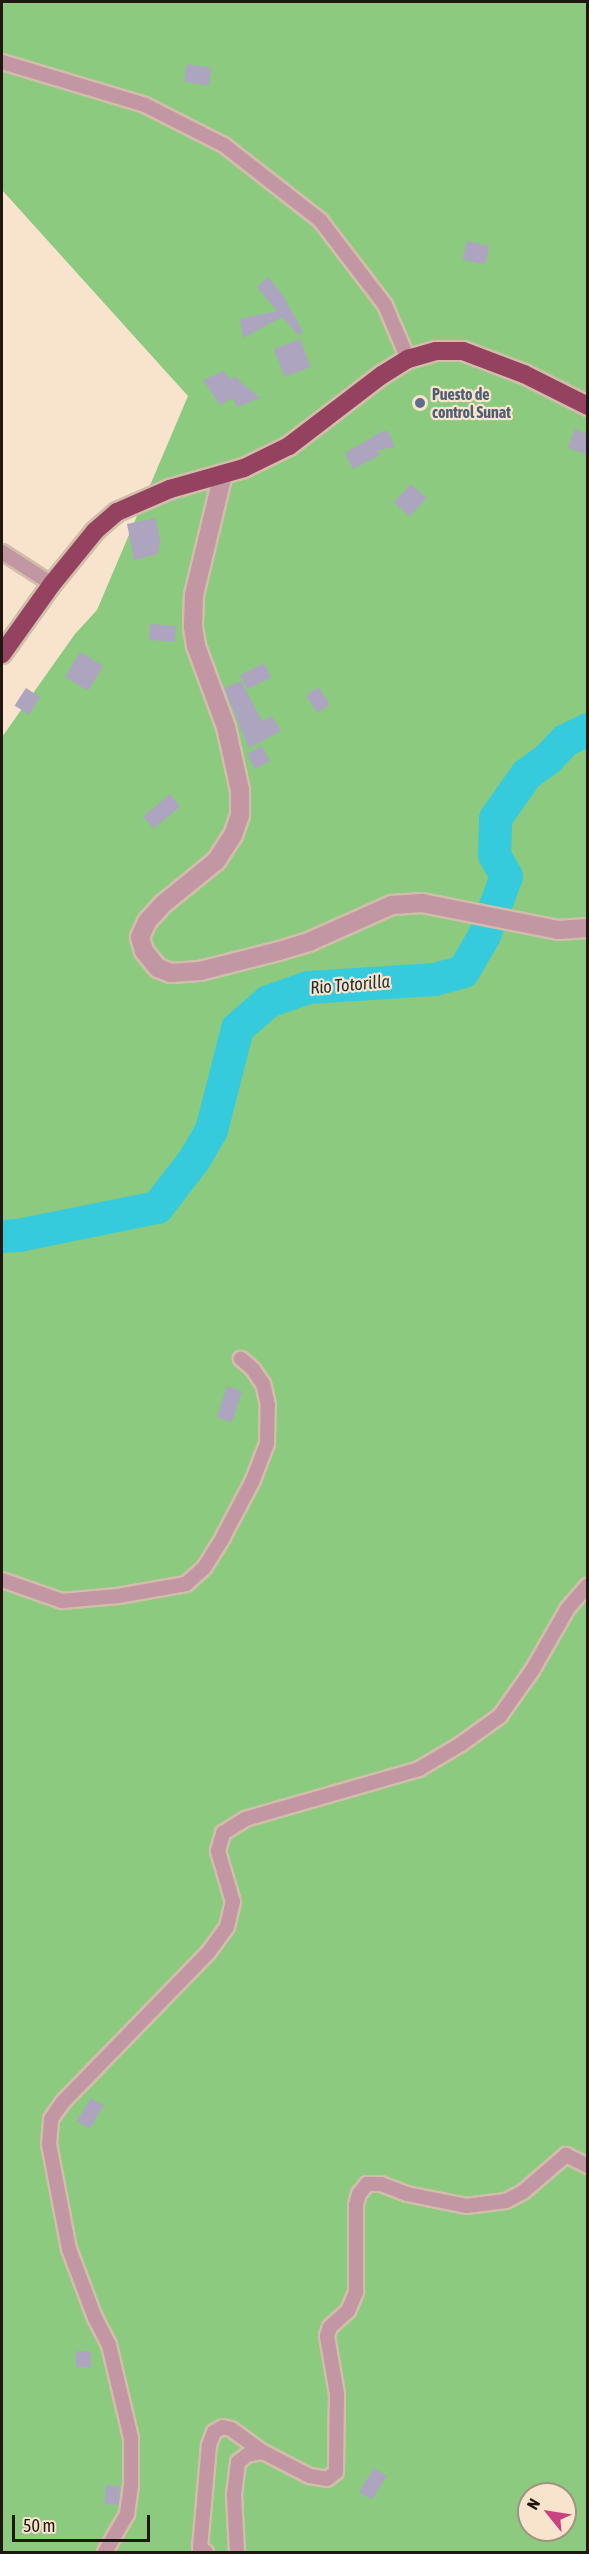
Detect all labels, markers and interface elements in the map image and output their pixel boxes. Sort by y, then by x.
place label: Puesto de control Sunat [432,384,511,422]
marker: Puesto de control Sunat [413,396,427,410]
water label: Rio Totorilla [309,971,391,999]
north arrow [517,2482,577,2542]
text: N [523,2495,543,2513]
scale bar [15,2503,153,2541]
text: 50 m [23,2515,55,2536]

